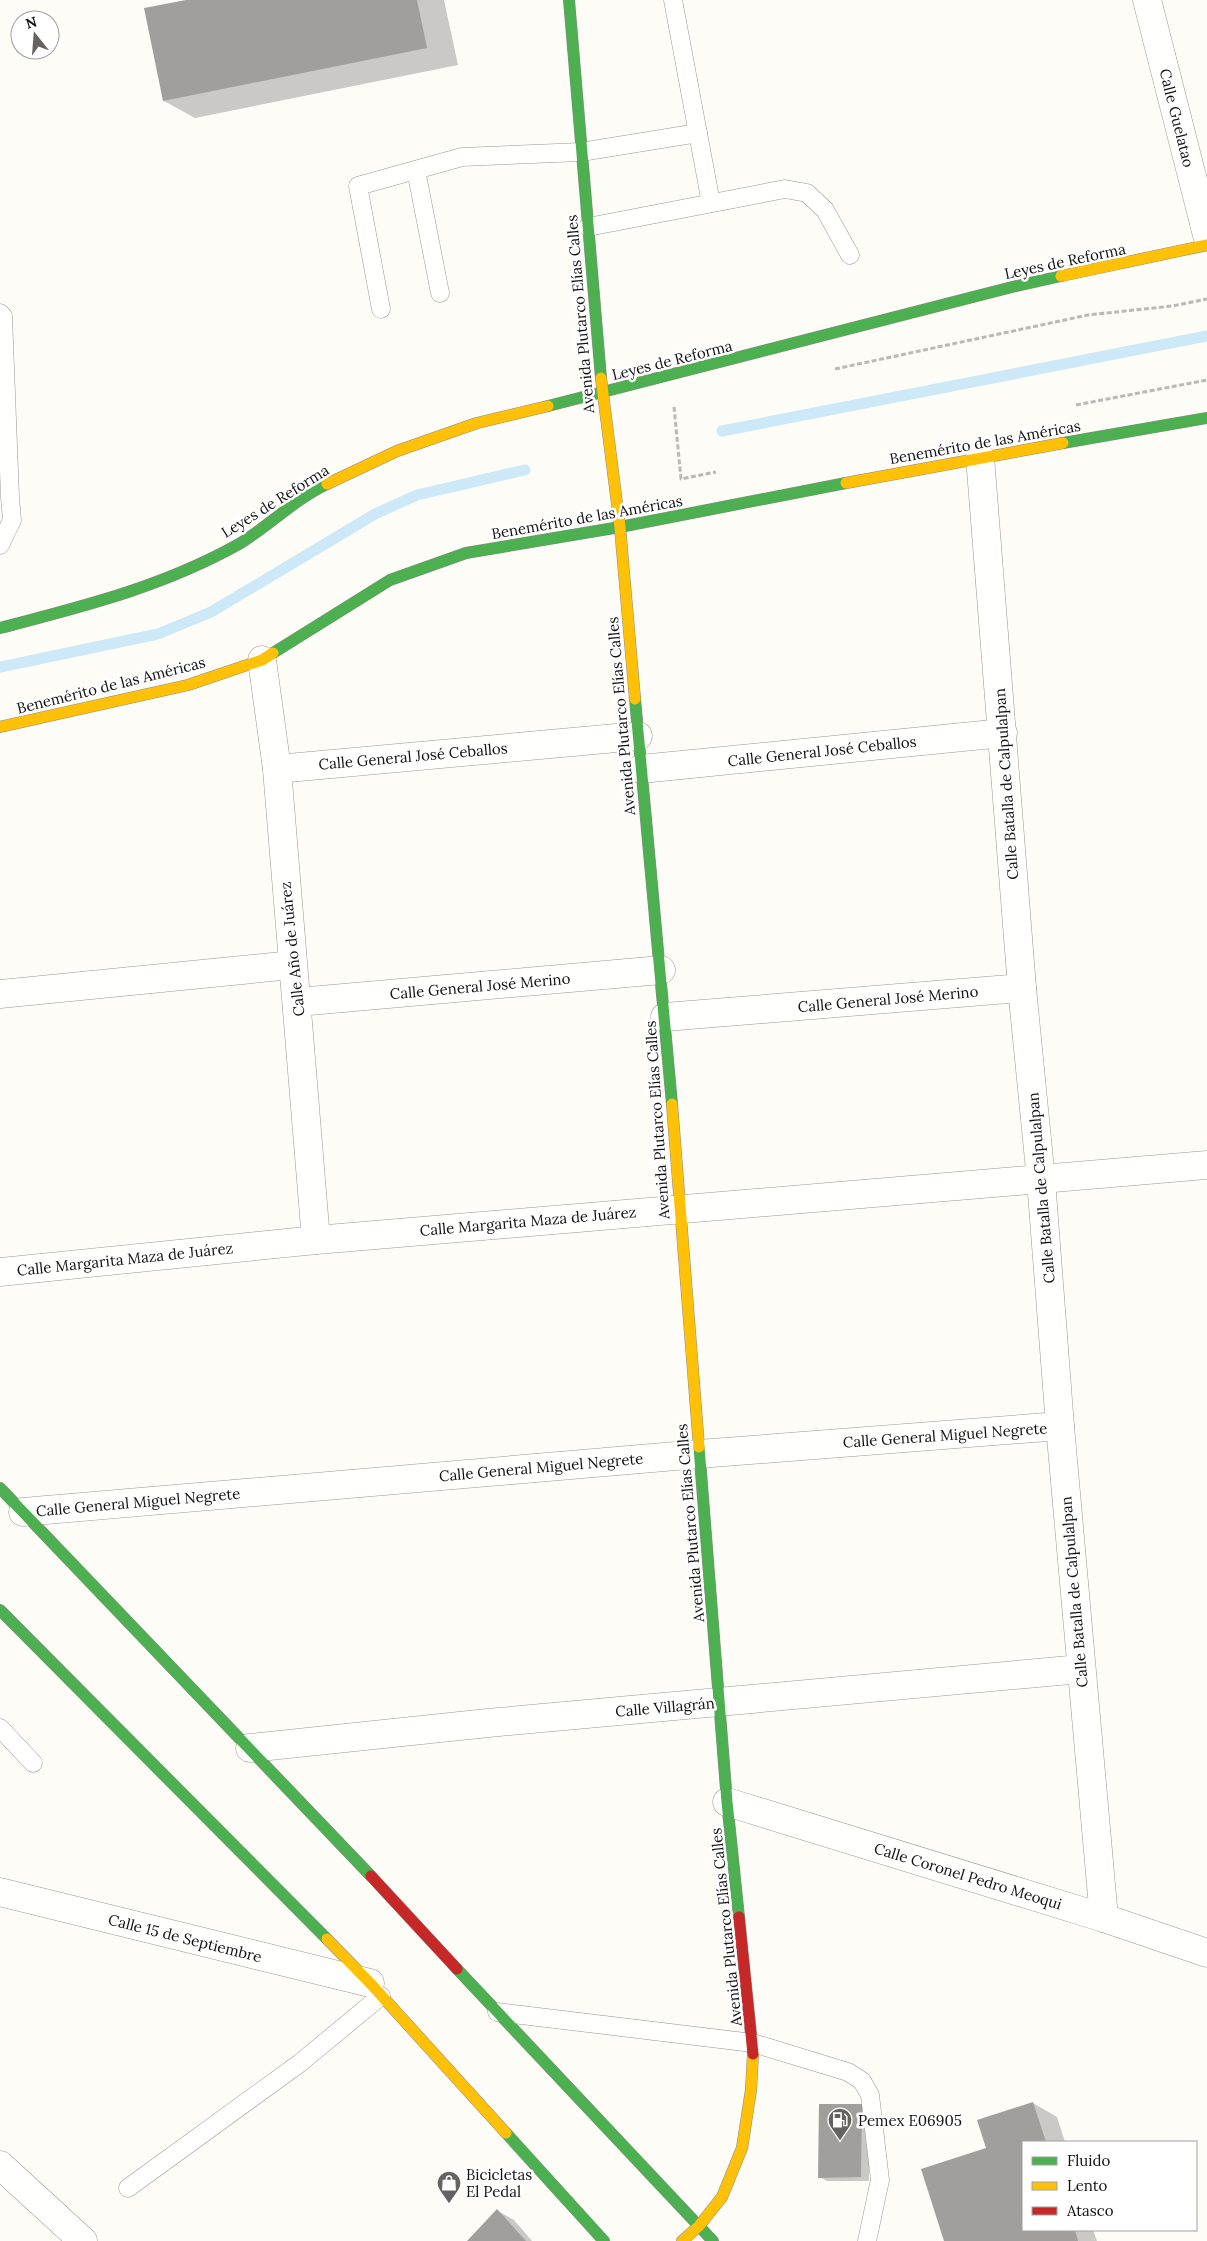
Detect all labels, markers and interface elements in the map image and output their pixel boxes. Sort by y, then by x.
north arrow [10,10,60,60]
text: N [23,12,39,33]
street label: Calle Guelatao [1156,67,1198,170]
street label: Avenida Plutarco Elías Calles [562,214,598,415]
street label: Leyes de Reforma [1003,239,1128,283]
street label: Leyes de Reforma [610,336,734,384]
street label: Benemérito de las Américas [888,416,1082,468]
street label: Leyes de Reforma [218,460,333,542]
street label: Benemérito de las Américas [490,491,684,543]
street label: Avenida Plutarco Elías Calles [603,616,639,817]
street label: Benemérito de las Américas [15,652,207,718]
street label: Calle Batalla de Calpulalpan [990,688,1022,880]
street label: Calle General José Ceballos [727,732,917,770]
street label: Calle General José Ceballos [318,738,508,774]
street label: Calle Año de Juárez [275,881,309,1017]
street label: Calle General José Merino [389,969,571,1003]
street label: Calle General José Merino [797,982,979,1016]
street label: Avenida Plutarco Elías Calles [641,1020,673,1221]
street label: Calle Batalla de Calpulalpan [1023,1092,1059,1284]
street label: Calle Margarita Maza de Juárez [419,1202,637,1240]
street label: Calle Margarita Maza de Juárez [16,1238,234,1280]
street label: Calle General Miguel Negrete [842,1418,1048,1452]
street label: Avenida Plutarco Elías Calles [672,1423,708,1624]
street label: Calle General Miguel Negrete [438,1449,644,1485]
street label: Calle General Miguel Negrete [35,1484,241,1520]
street label: Calle Batalla de Calpulalpan [1056,1496,1092,1688]
street label: Calle Villagrán [615,1693,715,1721]
street label: Avenida Plutarco Elías Calles [706,1827,746,2028]
street label: Calle Coronel Pedro Meoqui [872,1838,1064,1914]
street label: Calle 15 de Septiembre [106,1910,264,1966]
fuel station icon: Pemex E06905 [827,2107,853,2141]
place label: Pemex E06905 [858,2111,962,2130]
legend [1022,2141,1197,2231]
text: Fluido [1067,2151,1110,2170]
place label: Bicicletas El Pedal [466,2165,532,2201]
shop icon: Bicicletas El Pedal [436,2170,462,2204]
text: Lento [1067,2176,1108,2195]
text: Atasco [1066,2201,1114,2220]

